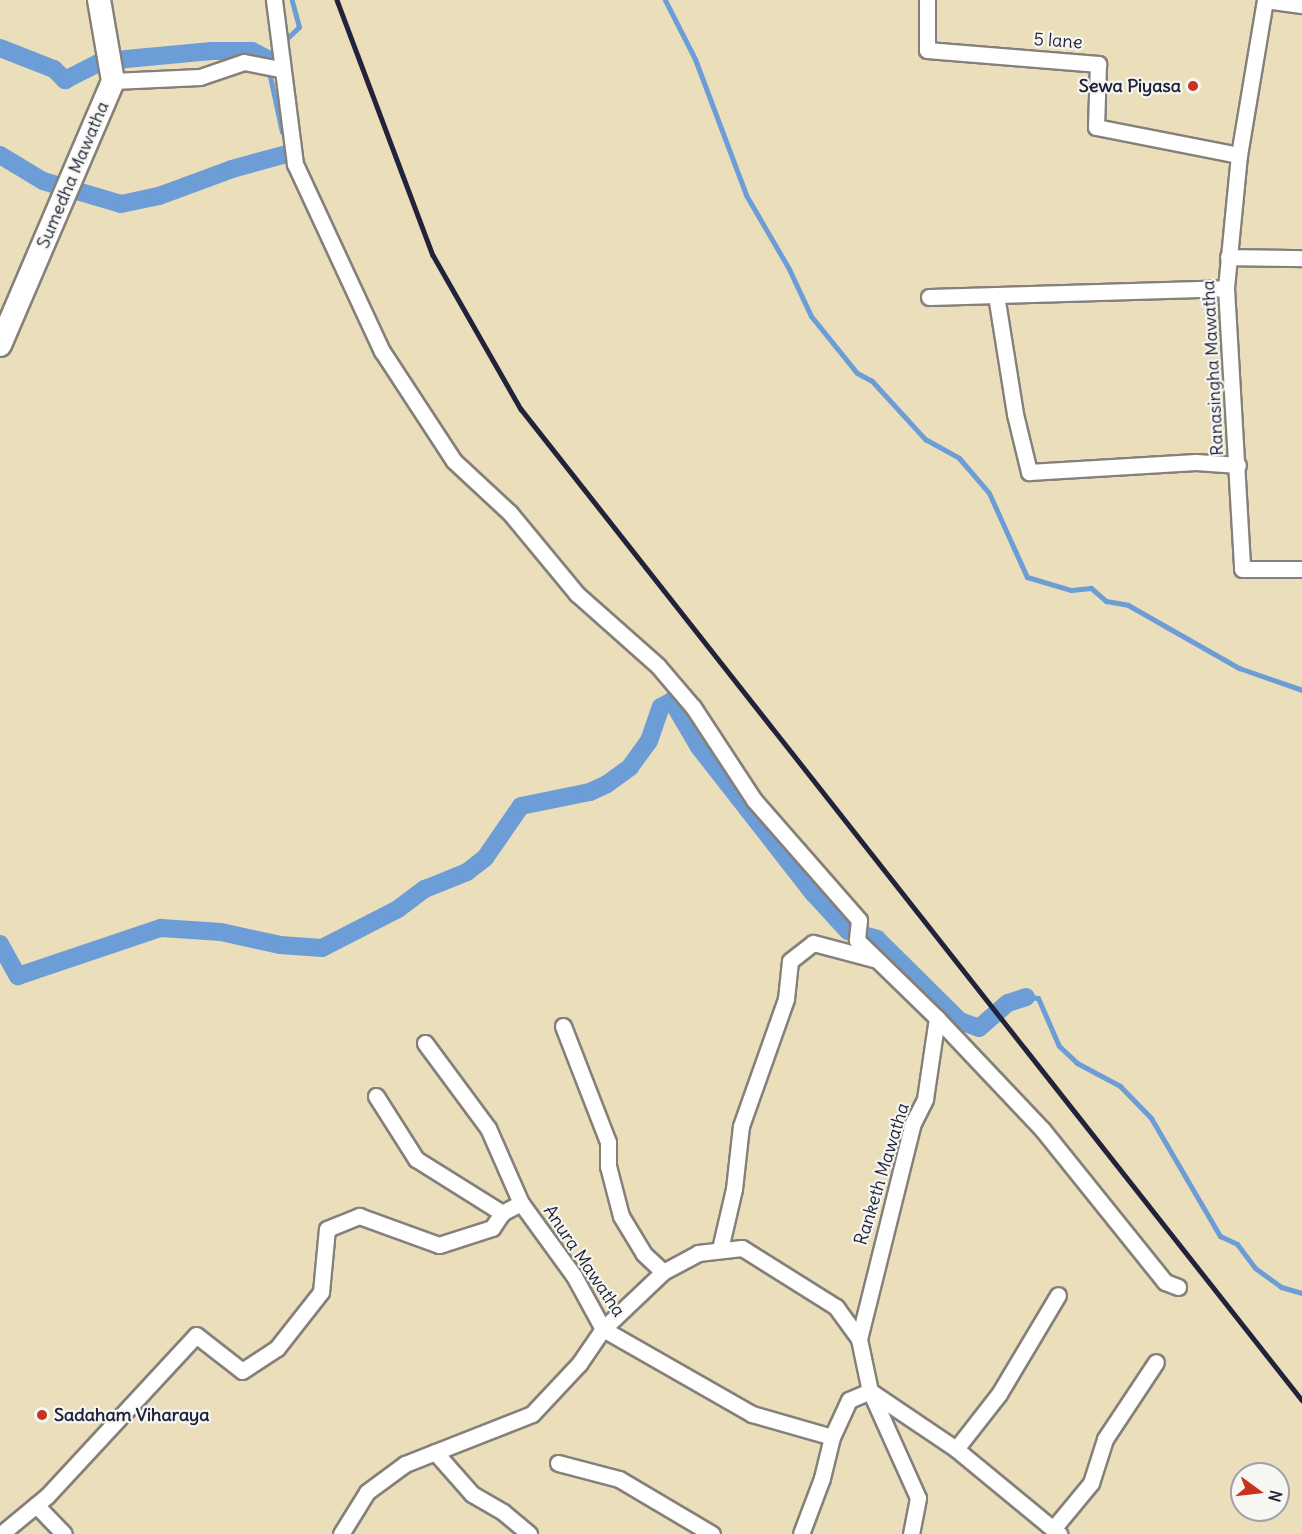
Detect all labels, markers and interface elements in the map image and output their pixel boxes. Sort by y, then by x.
street label: 5 lane [1033,29,1083,53]
place label: Sewa Piyasa [1079,75,1181,97]
marker: Sewa Piyasa [1186,79,1200,93]
street label: Sumedha Mawatha [32,98,114,252]
street label: Ranasingha Mawatha [1198,280,1228,456]
street label: Ranketh Mawatha [850,1100,914,1248]
street label: Anura Mawatha [539,1201,629,1321]
place label: Sadaham Viharaya [54,1404,210,1426]
marker: Sadaham Viharaya [35,1408,49,1422]
north arrow [1230,1462,1290,1522]
text: N [1264,1488,1287,1504]

